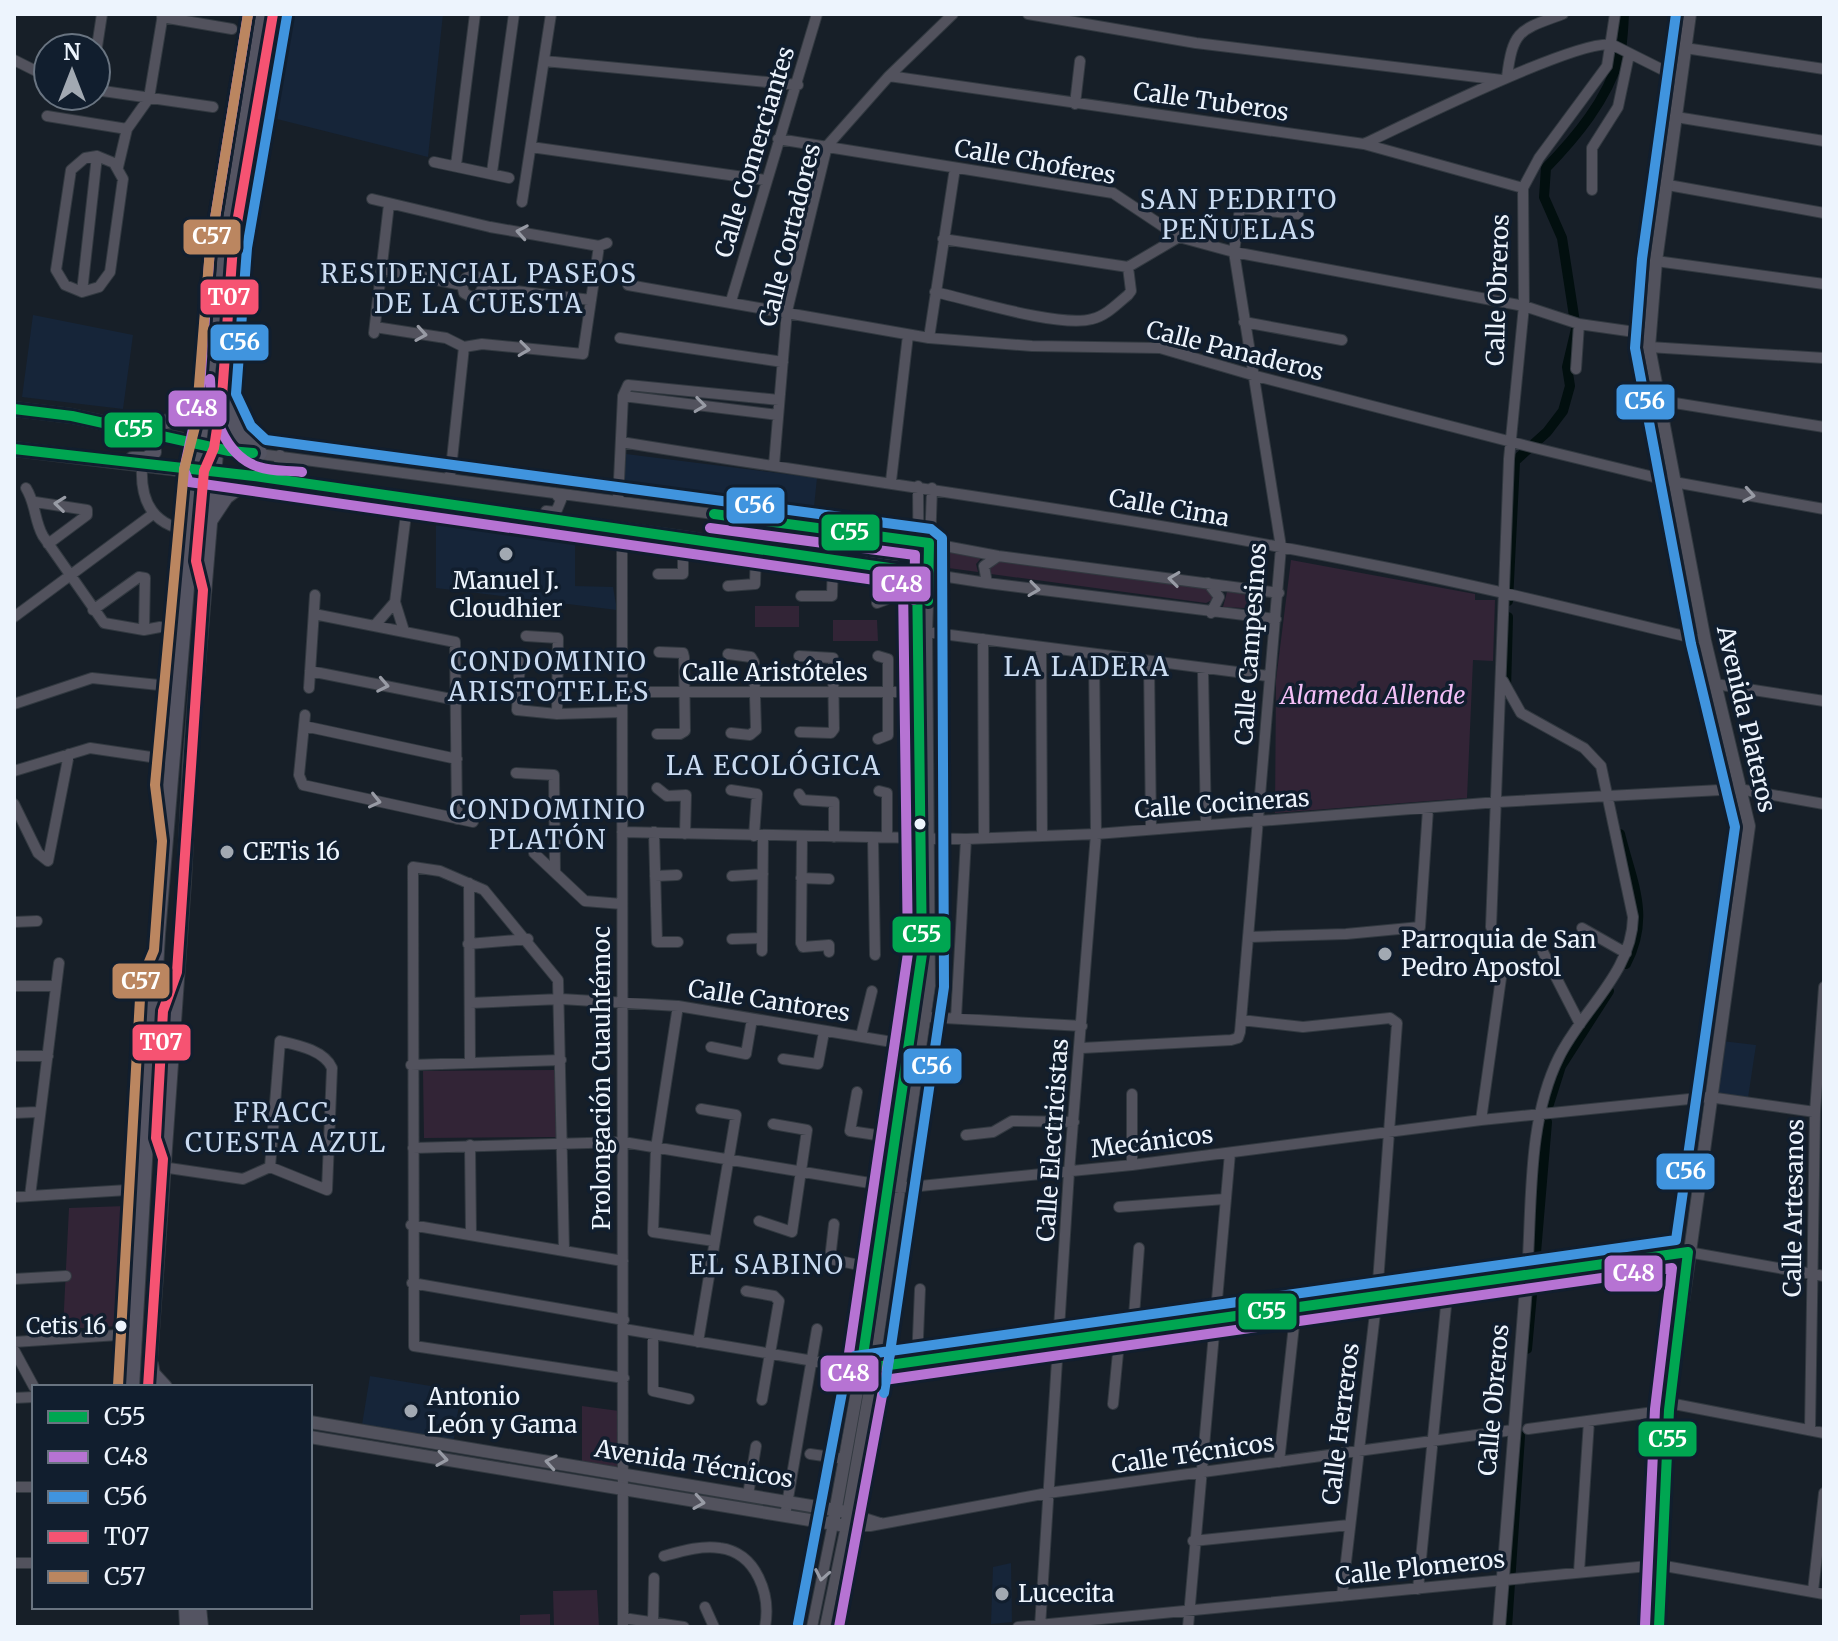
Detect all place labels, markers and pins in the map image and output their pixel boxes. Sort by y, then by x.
marker: Manuel J. Cloudhier [497,545,515,563]
place label: Manuel J. Cloudhier [449,565,563,624]
unlabelled marker [912,816,928,832]
place label: CETis 16 [243,836,340,867]
marker: CETis 16 [218,843,236,861]
place label: Parroquia de San Pedro Apostol [1401,924,1596,983]
marker: Parroquia de San Pedro Apostol [1376,945,1394,963]
place label: Cetis 16 [26,1312,106,1340]
marker: Cetis 16 [113,1318,129,1334]
place label: Antonio León y Gama [426,1381,577,1440]
marker: Antonio León y Gama [402,1402,420,1420]
place label: Lucecita [1018,1578,1114,1609]
marker: Lucecita [993,1585,1011,1603]

